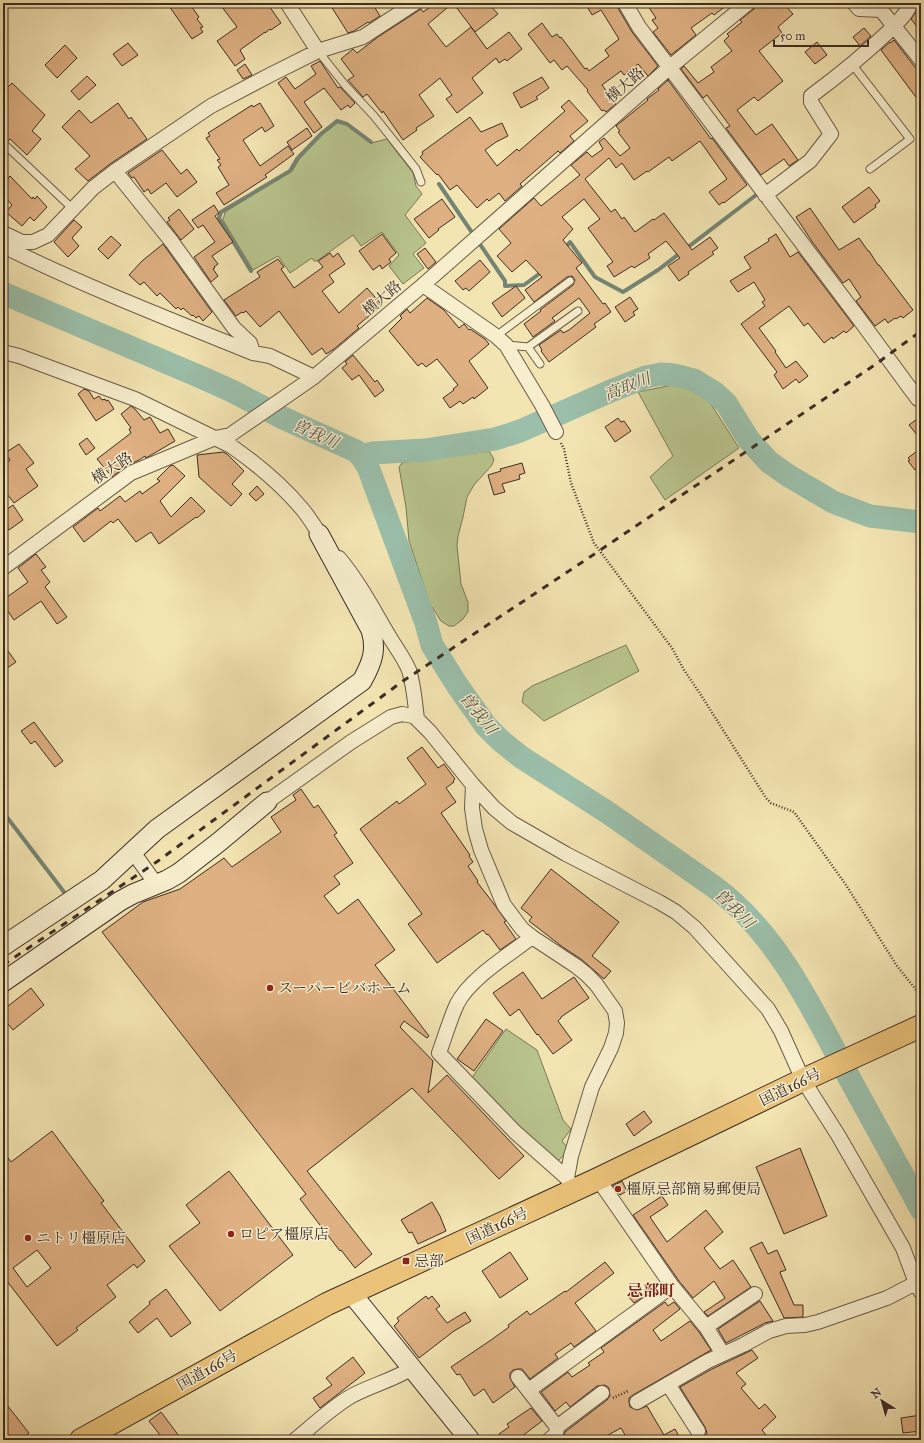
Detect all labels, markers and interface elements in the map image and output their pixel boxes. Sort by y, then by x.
scale bar [774,22,868,48]
text: 50 m [780,29,805,43]
street label: 横大路 [602,63,648,107]
street label: 横大路 [359,277,405,319]
water label: 高取川 [601,368,655,404]
water label: 曽我川 [290,415,343,453]
street label: 横大路 [88,448,136,488]
water label: 曽我川 [456,689,502,739]
water label: 曽我川 [711,885,760,933]
place label: スーパービバホーム [278,979,412,997]
marker: スーパービバホーム [265,983,275,993]
street label: 国道166号 [756,1064,824,1110]
place label: 橿原忌部簡易郵便局 [626,1180,761,1198]
marker: 橿原忌部簡易郵便局 [613,1184,623,1194]
street label: 国道166号 [463,1204,531,1248]
place label: ロピア橿原店 [239,1225,329,1243]
place label: ニトリ橿原店 [36,1229,126,1247]
marker: ロピア橿原店 [226,1229,236,1239]
marker: ニトリ橿原店 [23,1233,33,1243]
place label: 忌部 [414,1252,444,1270]
marker: 忌部 [401,1256,411,1266]
district label: 忌部町 [627,1281,675,1300]
street label: 国道166号 [174,1346,240,1394]
north arrow [862,1381,902,1421]
text: N [869,1385,884,1401]

